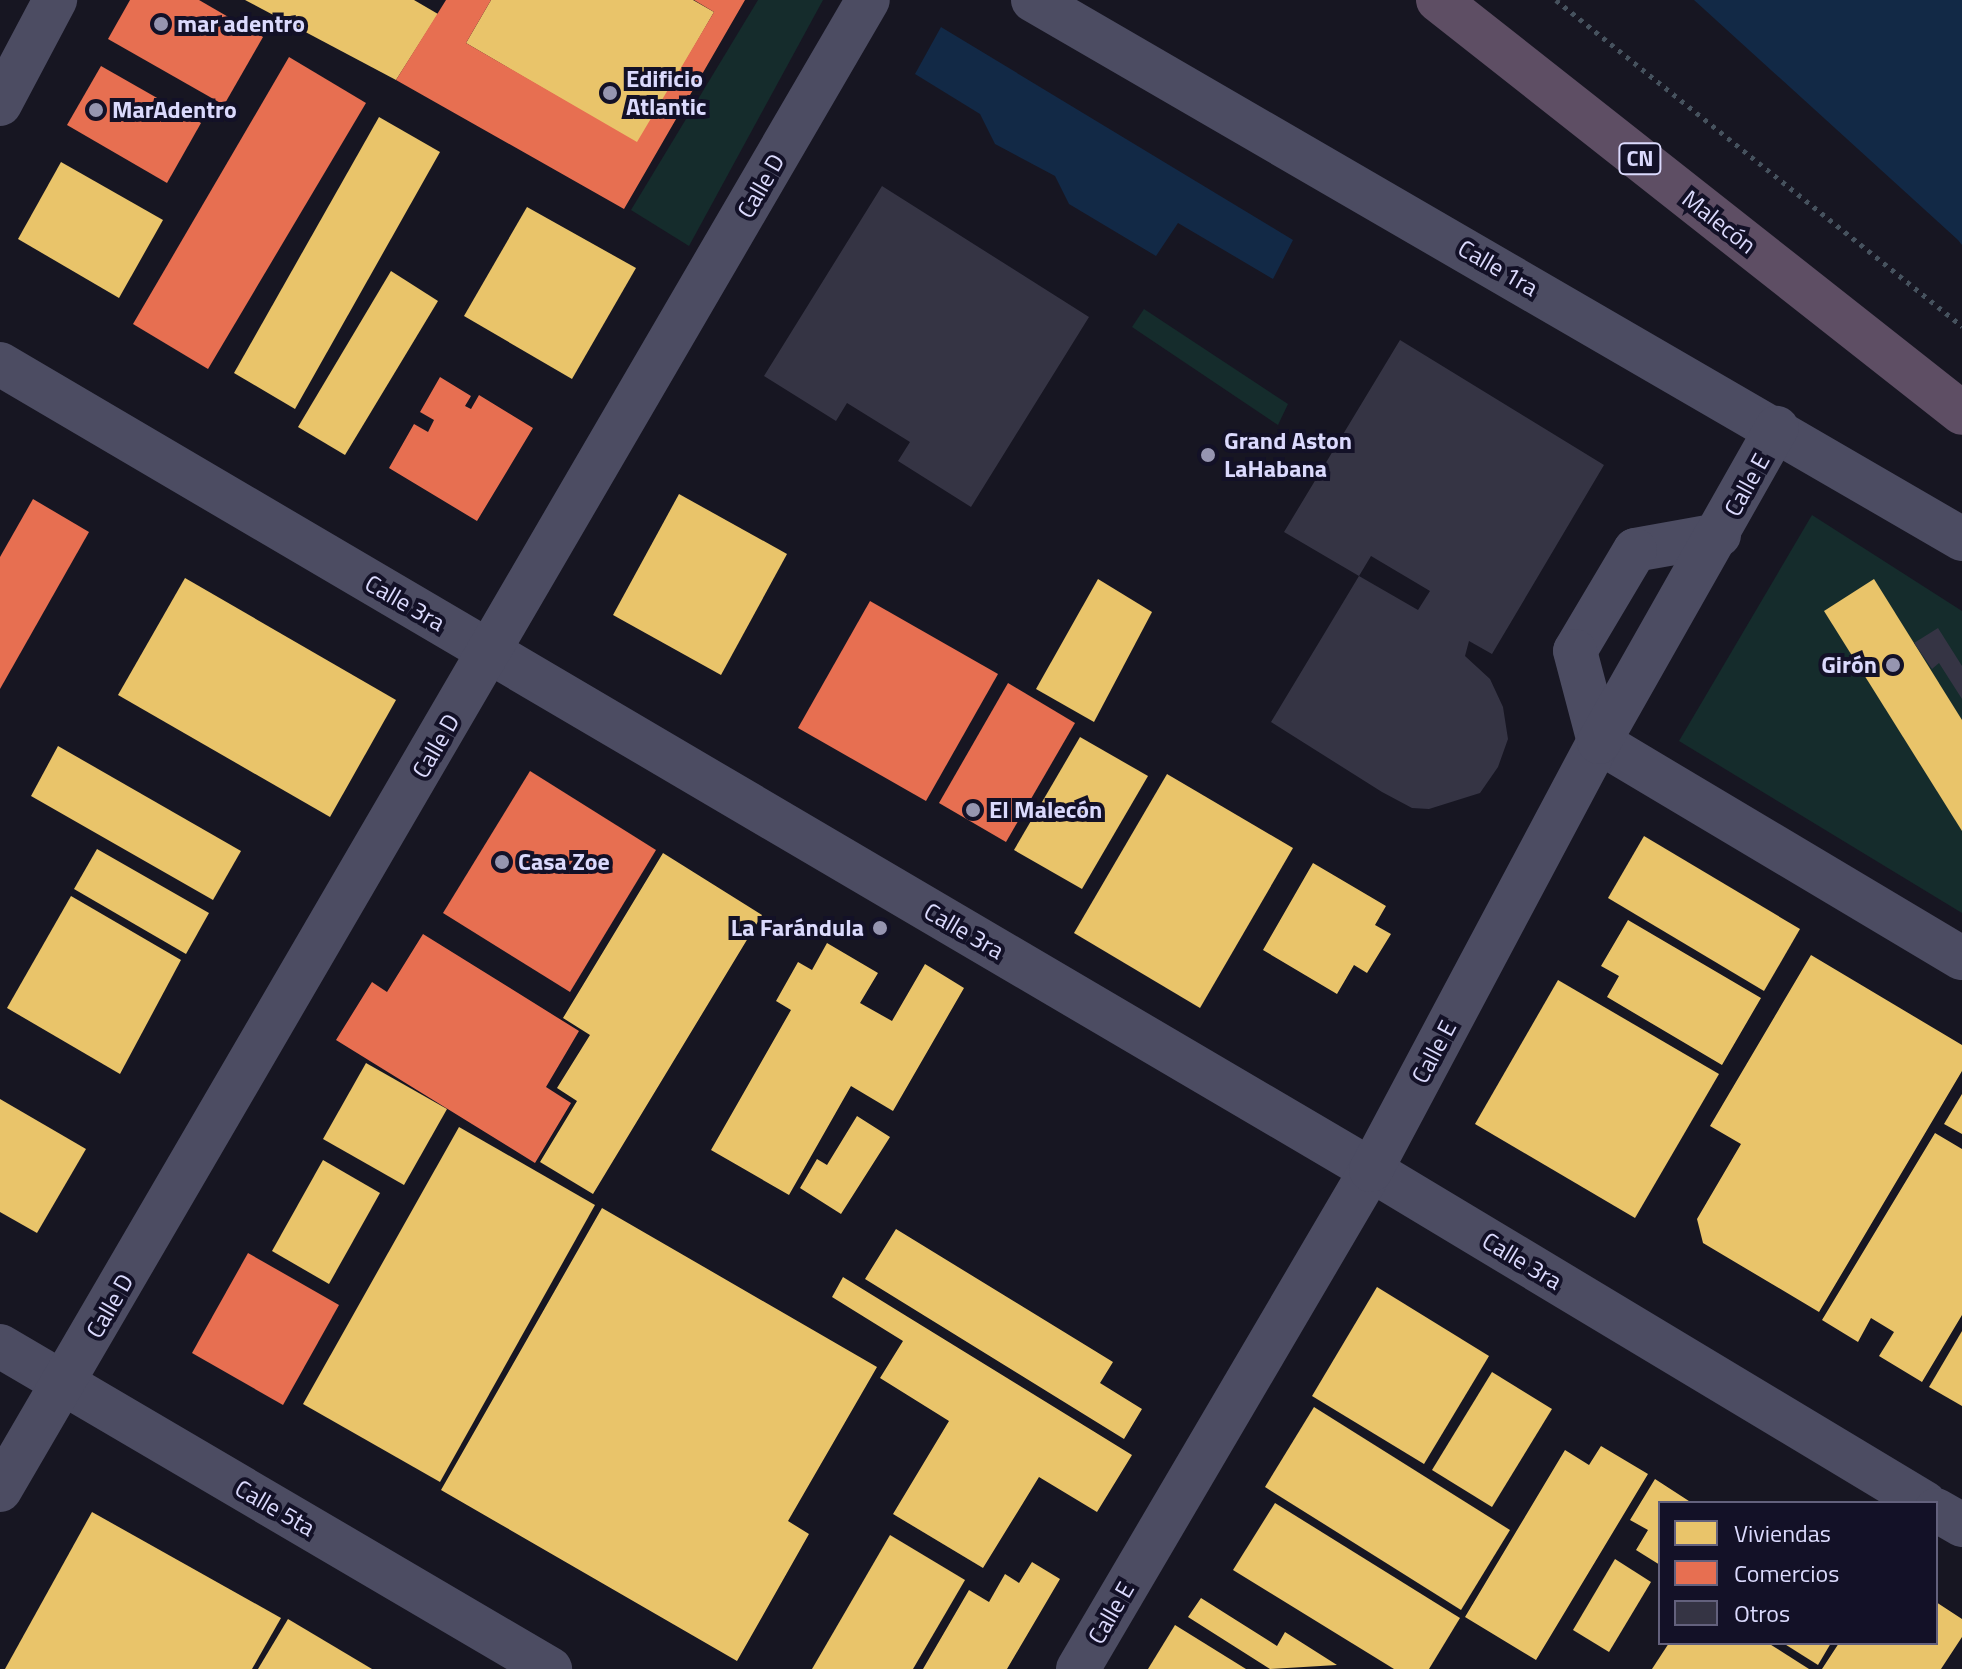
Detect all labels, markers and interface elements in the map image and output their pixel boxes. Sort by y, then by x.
place label: mar adentro [177,10,305,38]
marker: mar adentro [152,15,170,33]
place label: Edificio Atlantic [626,65,707,121]
marker: Edificio Atlantic [601,84,619,102]
place label: MarAdentro [112,96,237,124]
marker: MarAdentro [87,101,105,119]
road number: CN [1618,141,1662,177]
street label: Calle D [731,149,791,223]
street label: Malecón [1676,184,1762,260]
street label: Calle 1ra [1453,234,1543,302]
place label: Grand Aston LaHabana [1224,427,1352,483]
marker: Grand Aston LaHabana [1199,446,1217,464]
street label: Calle E [1718,449,1776,521]
street label: Calle 3ra [360,569,450,637]
place label: Girón [1821,651,1877,679]
marker: Girón [1884,656,1902,674]
street label: Calle D [406,709,466,783]
place label: El Malecón [989,796,1102,824]
marker: El Malecón [964,801,982,819]
place label: Casa Zoe [518,848,610,876]
marker: Casa Zoe [493,853,511,871]
street label: Calle 3ra [919,897,1009,965]
place label: La Farándula [731,914,864,942]
marker: La Farándula [871,919,889,937]
street label: Calle E [1406,1016,1462,1088]
street label: Calle 3ra [1477,1226,1567,1296]
street label: Calle D [80,1269,140,1343]
street label: Calle 5ta [230,1474,320,1542]
legend [1658,1501,1938,1645]
text: Viviendas [1734,1515,1831,1551]
text: Comercios [1734,1555,1839,1591]
street label: Calle E [1082,1577,1140,1649]
text: Otros [1734,1595,1790,1631]

